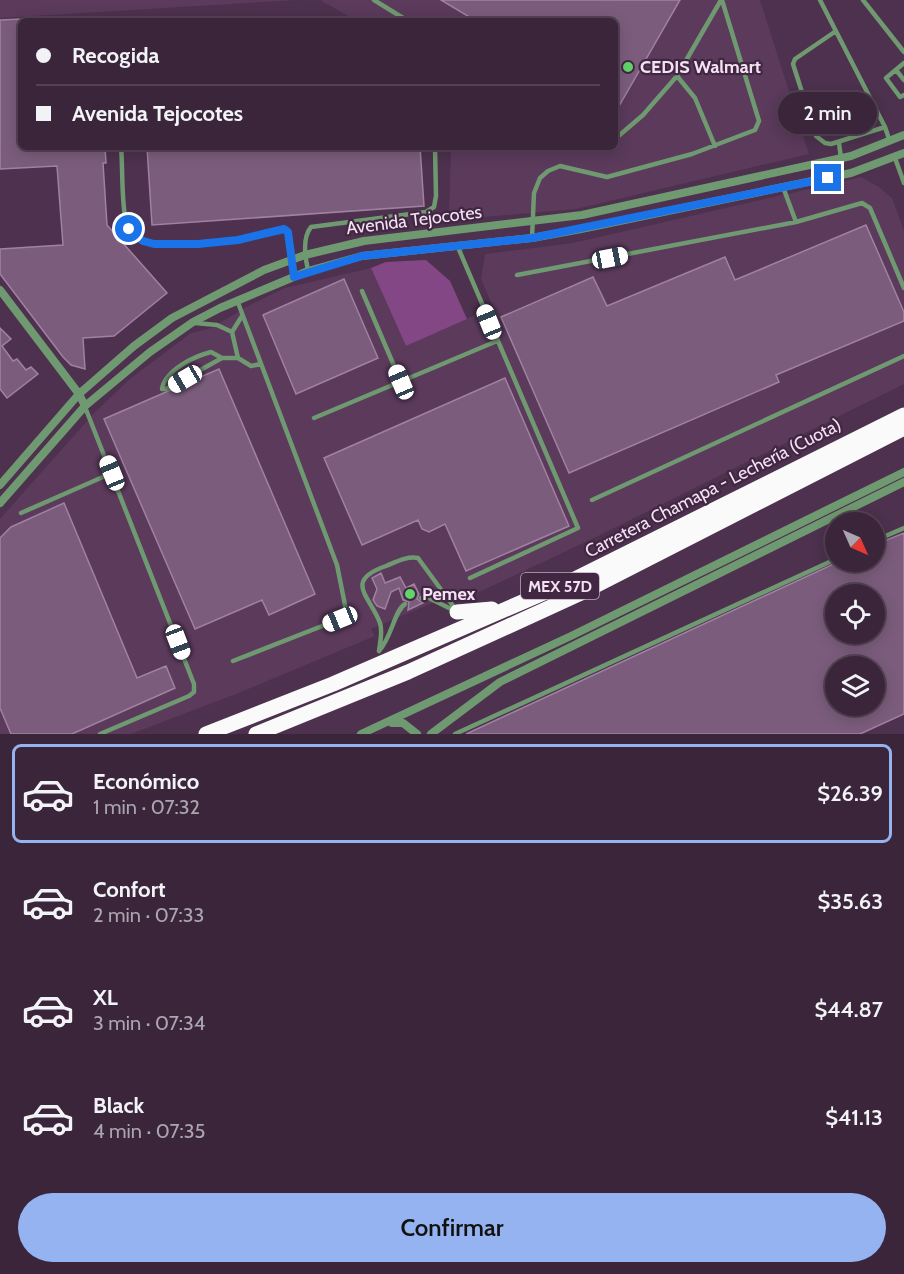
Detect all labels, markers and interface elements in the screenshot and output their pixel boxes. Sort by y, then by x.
text: Recogida [72,42,159,69]
place label: CEDIS Walmart [640,56,761,78]
marker: CEDIS Walmart [621,60,635,74]
callout: 2 min [778,91,878,133]
text: Avenida Tejocotes [72,100,243,127]
text: 2 min [803,101,852,125]
route end [814,164,841,191]
street label: Avenida Tejocotes [345,201,483,239]
route start [115,215,142,242]
car [591,246,629,270]
car [474,302,504,342]
car [165,362,205,396]
car [386,362,416,402]
street label: Carretera Chamapa - Lechería (Cuota) [581,414,845,562]
car [97,453,127,493]
north arrow [825,512,885,572]
map controls [825,512,885,716]
road number: MEX 57D [521,573,599,599]
place label: Pemex [422,583,476,605]
button: locate [825,584,885,644]
marker: Pemex [403,587,417,601]
car [320,604,360,634]
car [163,622,193,662]
button: layers [825,656,885,716]
icon: car [21,767,75,821]
text: Económico [93,768,199,795]
text: $26.39 [817,780,883,807]
text: 1 min · 07:32 [93,795,200,819]
icon: car [21,875,75,929]
text: Confort [93,876,166,903]
text: $35.63 [817,888,883,915]
text: 2 min · 07:33 [93,903,204,927]
icon: car [21,983,75,1037]
text: XL [93,984,118,1011]
text: $44.87 [814,996,883,1023]
text: 3 min · 07:34 [93,1011,205,1035]
icon: car [21,1091,75,1145]
text: Black [93,1092,144,1119]
text: $41.13 [825,1104,883,1131]
text: 4 min · 07:35 [93,1119,205,1143]
button: Confirmar [18,1193,886,1262]

